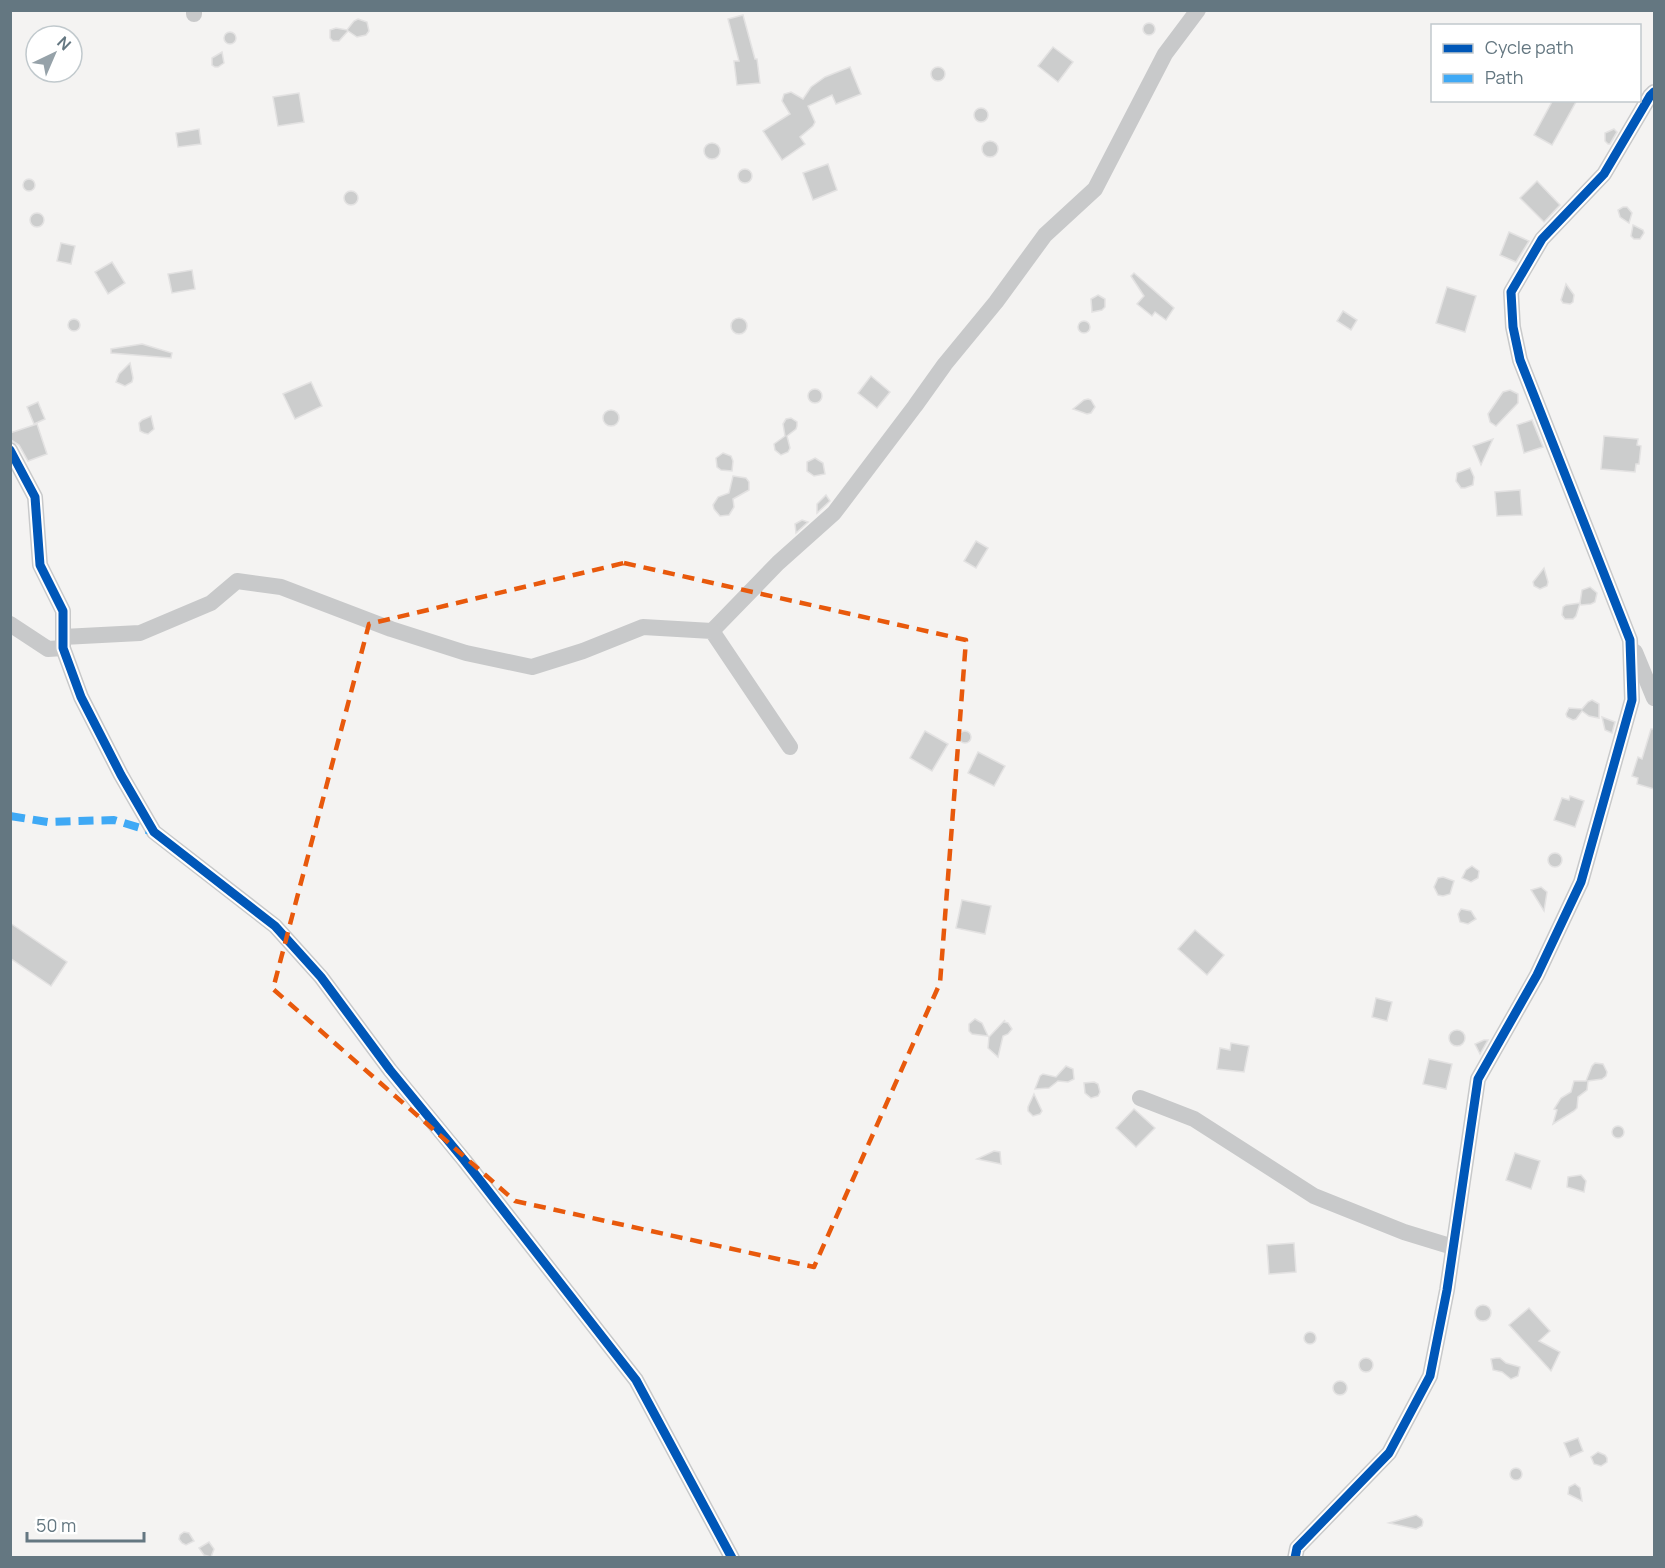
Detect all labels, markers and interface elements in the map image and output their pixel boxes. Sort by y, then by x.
north arrow [24,24,84,84]
legend [1431,24,1641,102]
text: N [53,31,76,55]
text: Cycle path [1485,35,1574,59]
text: Path [1485,65,1523,89]
scale bar [27,1505,144,1543]
text: 50 m [36,1513,76,1537]

